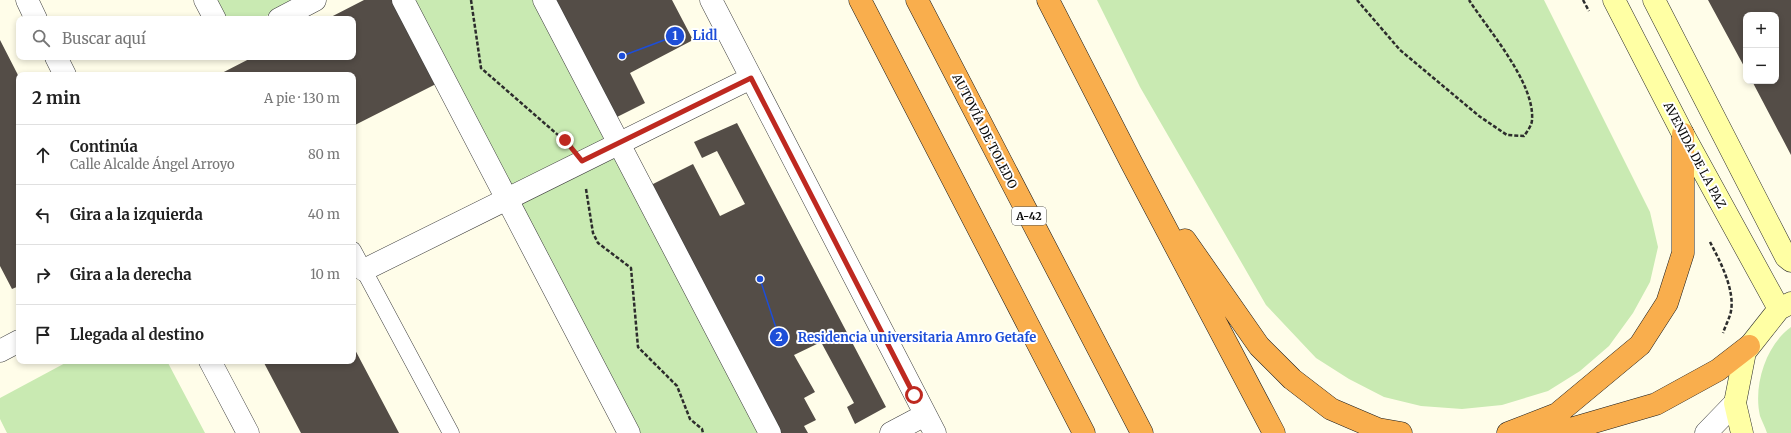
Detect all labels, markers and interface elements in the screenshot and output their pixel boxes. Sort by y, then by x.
map controls [1743,12,1779,84]
button: + [1743,12,1779,48]
search box [16,16,356,60]
callout: Lidl [665,23,726,48]
icon: search [30,27,52,49]
text: Lidl [693,27,717,44]
text: 1 [672,28,678,43]
text: Buscar aquí [62,29,146,48]
button: − [1743,48,1779,84]
street label: AUTOVÍA DE TOLEDO [949,70,1021,191]
text: 2 min [32,87,80,109]
text: A pie · 130 m [264,90,340,107]
street label: AVENIDA DE LA PAZ [1660,98,1730,211]
route end [556,131,574,149]
text: Continúa [70,137,138,156]
icon: ahead [32,144,54,166]
text: 80 m [308,146,340,163]
text: Calle Alcalde Ángel Arroyo [70,156,235,173]
icon: left [32,204,54,226]
text: Gira a la izquierda [70,205,203,224]
text: 40 m [308,206,340,223]
road number: A-42 [1012,207,1046,225]
icon: right [32,264,54,286]
text: Gira a la derecha [70,265,192,284]
text: 10 m [310,266,340,283]
icon: arrive [32,324,54,346]
callout: Residencia universitaria Amro Getafe [769,324,1044,349]
text: Llegada al destino [70,325,204,344]
text: 2 [775,329,783,344]
text: Residencia universitaria Amro Getafe [798,329,1036,346]
route start [905,386,923,404]

